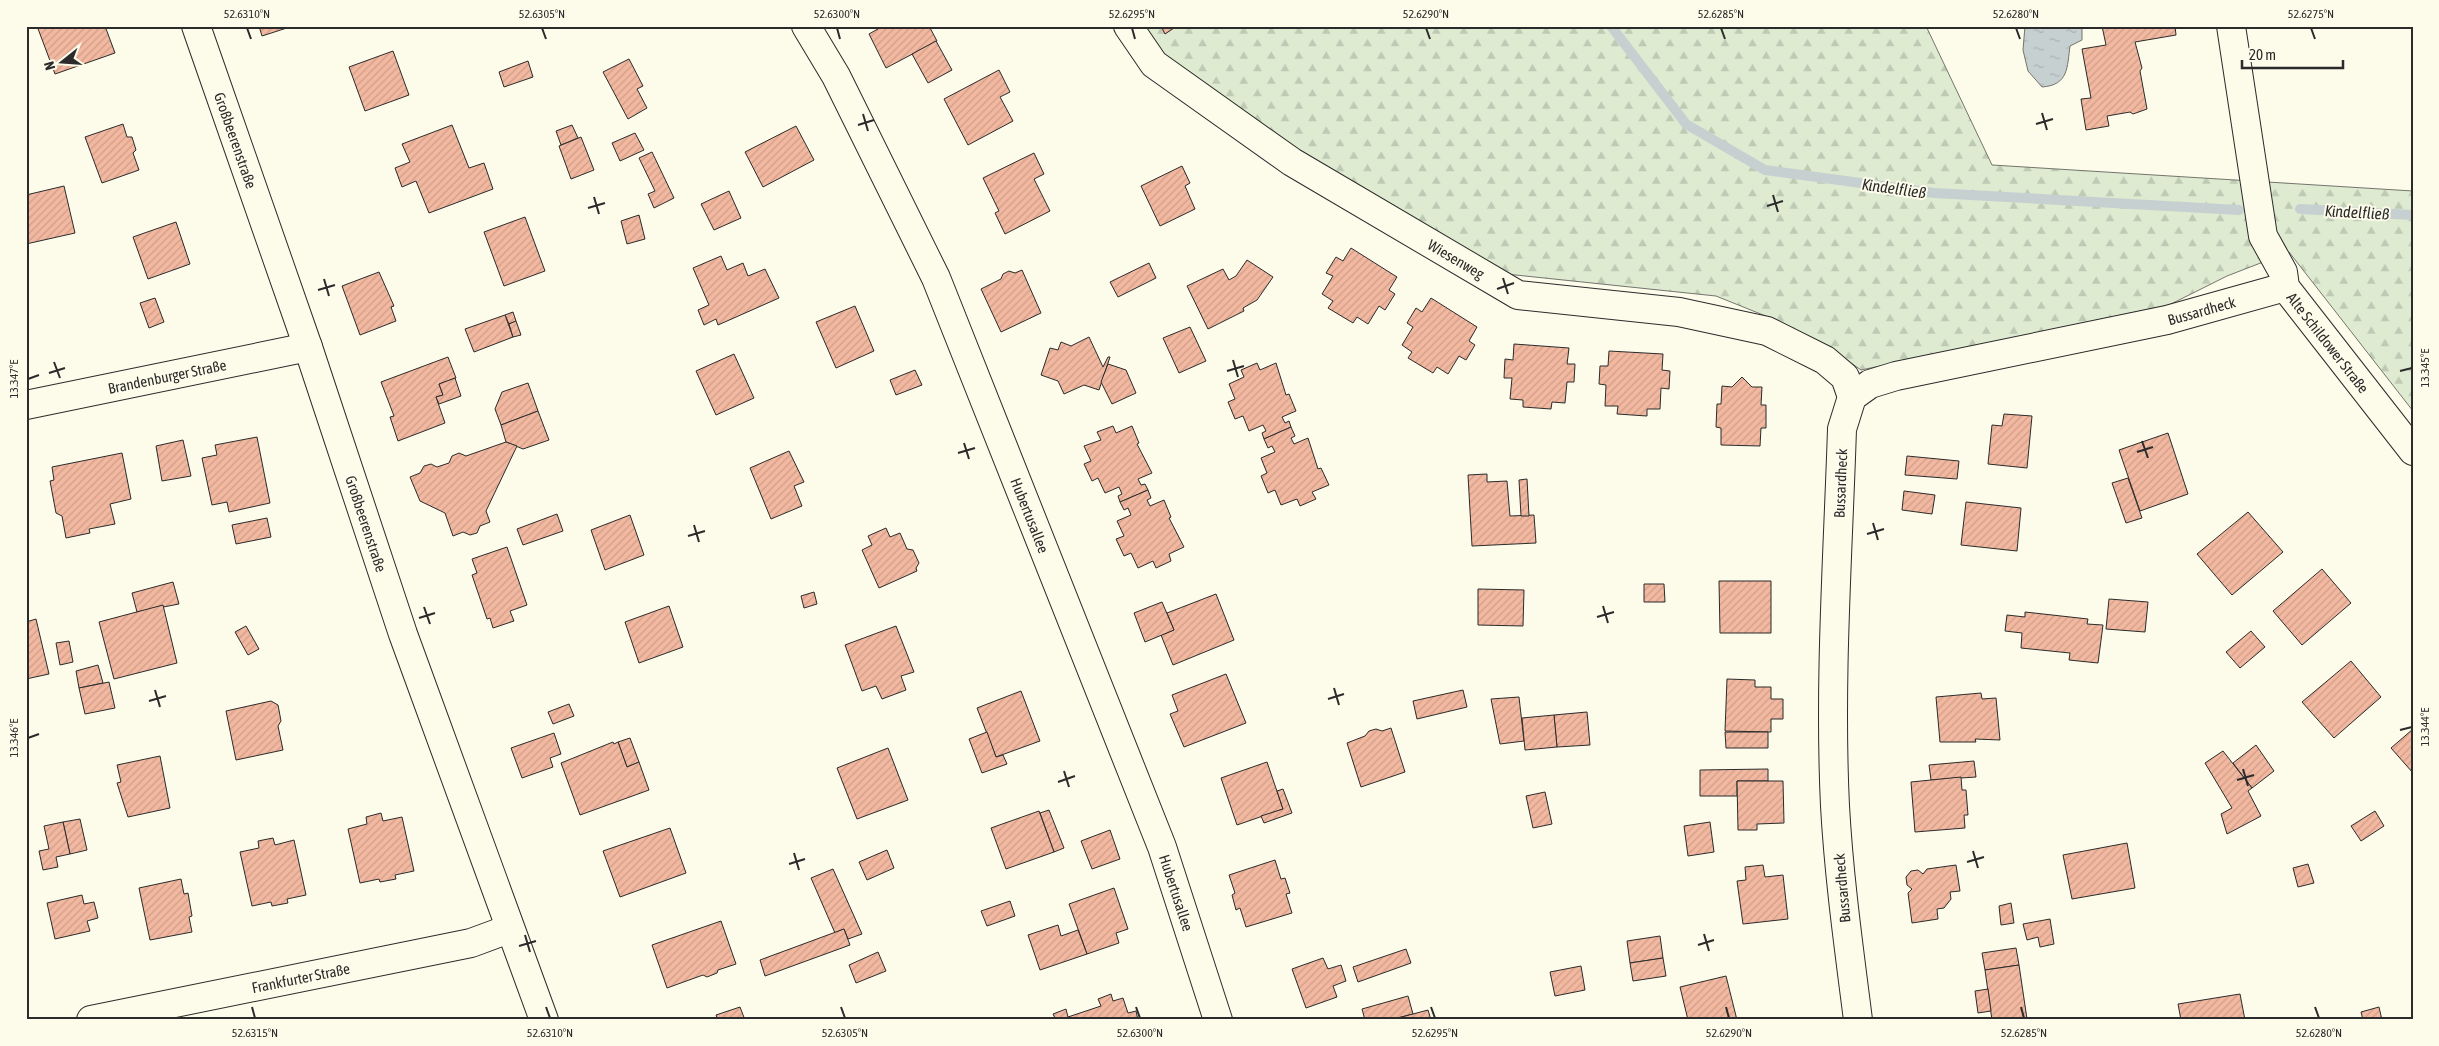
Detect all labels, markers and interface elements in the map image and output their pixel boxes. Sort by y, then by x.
text: 52.6310°N [224,7,270,21]
text: 52.6305°N [519,7,565,21]
text: 52.6300°N [814,7,860,21]
text: 52.6295°N [1109,7,1155,21]
text: 52.6290°N [1403,7,1449,21]
text: 52.6285°N [1698,7,1744,21]
text: 52.6280°N [1993,7,2039,21]
text: 52.6275°N [2288,7,2334,21]
north arrow [38,38,88,88]
scale bar [2242,38,2343,70]
text: 20 m [2249,46,2276,63]
text: N [41,60,58,72]
street label: Großbeerenstraße [211,90,260,191]
water label: Kindelfließ [1861,175,1928,201]
water label: Kindelfließ [2324,201,2390,223]
street label: Wiesenweg [1425,236,1488,282]
street label: Alte Schildower Straße [2284,289,2373,396]
street label: Bussardheck [2166,293,2238,328]
text: 13.345°E [2418,349,2432,387]
street label: Brandenburger Straße [106,356,228,396]
text: 13.347°E [7,360,21,398]
street label: Bussardheck [1830,448,1850,518]
street label: Großbeerenstraße [343,473,390,574]
street label: Hubertusallee [1008,475,1053,555]
text: 13.344°E [2418,708,2432,746]
text: 13.346°E [7,719,21,757]
street label: Hubertusallee [1156,852,1197,933]
street label: Bussardheck [1830,852,1854,923]
street label: Frankfurter Straße [250,959,351,996]
text: 52.6315°N [232,1026,278,1040]
text: 52.6310°N [527,1026,573,1040]
text: 52.6305°N [822,1026,868,1040]
text: 52.6300°N [1117,1026,1163,1040]
text: 52.6295°N [1412,1026,1458,1040]
text: 52.6290°N [1706,1026,1752,1040]
text: 52.6285°N [2001,1026,2047,1040]
text: 52.6280°N [2296,1026,2342,1040]

